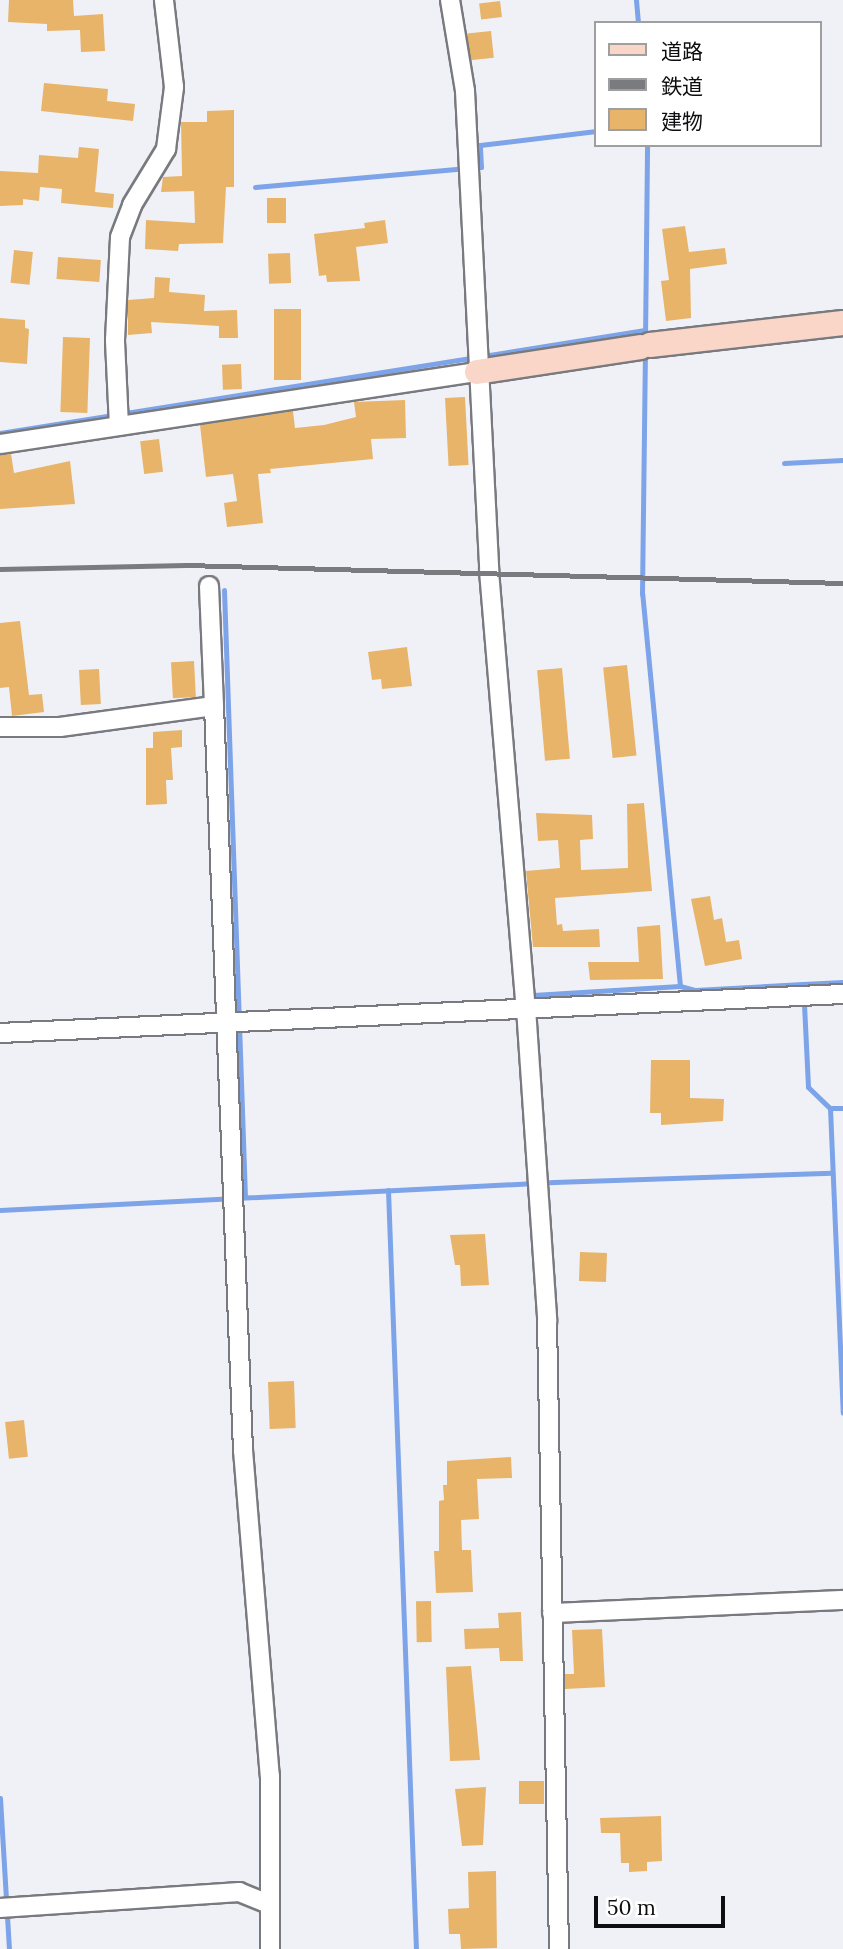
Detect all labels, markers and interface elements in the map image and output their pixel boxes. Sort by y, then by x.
legend [594,21,822,147]
text: 道路 [661,38,703,65]
text: 鉄道 [661,73,703,100]
text: 建物 [661,108,703,135]
scale bar [598,1882,729,1926]
text: 50 m [607,1894,656,1921]

